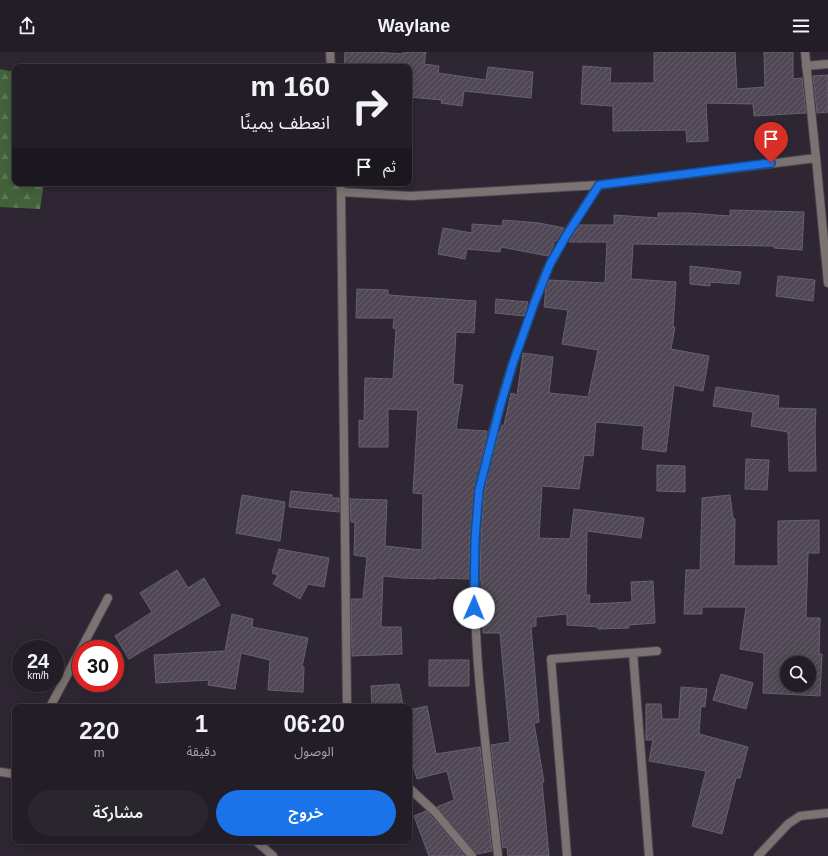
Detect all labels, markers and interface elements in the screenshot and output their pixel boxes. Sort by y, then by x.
icon: share [16,15,38,37]
icon: menu [790,15,812,37]
text: Waylane [378,16,450,36]
text: 160 m [251,71,330,102]
icon: right [344,80,396,132]
text: انعطف يمينًا [240,113,330,133]
pin [754,122,788,163]
icon: arrive [760,128,782,150]
icon: arrive [353,156,375,178]
text: ثم [383,158,396,175]
position arrow [453,587,495,629]
speed limit sign: 30 [72,640,124,692]
text: 24 [27,650,49,672]
map controls [780,656,816,692]
button: search [780,656,816,692]
text: km/h [27,670,49,681]
text: 1 [195,710,208,737]
text: 06:20 [283,710,345,737]
text: 220 [79,717,119,744]
text: دقيقة [187,744,216,759]
text: الوصول [294,744,334,759]
text: m [94,745,105,760]
button: مشاركة [28,790,208,836]
button: خروج [216,790,396,836]

